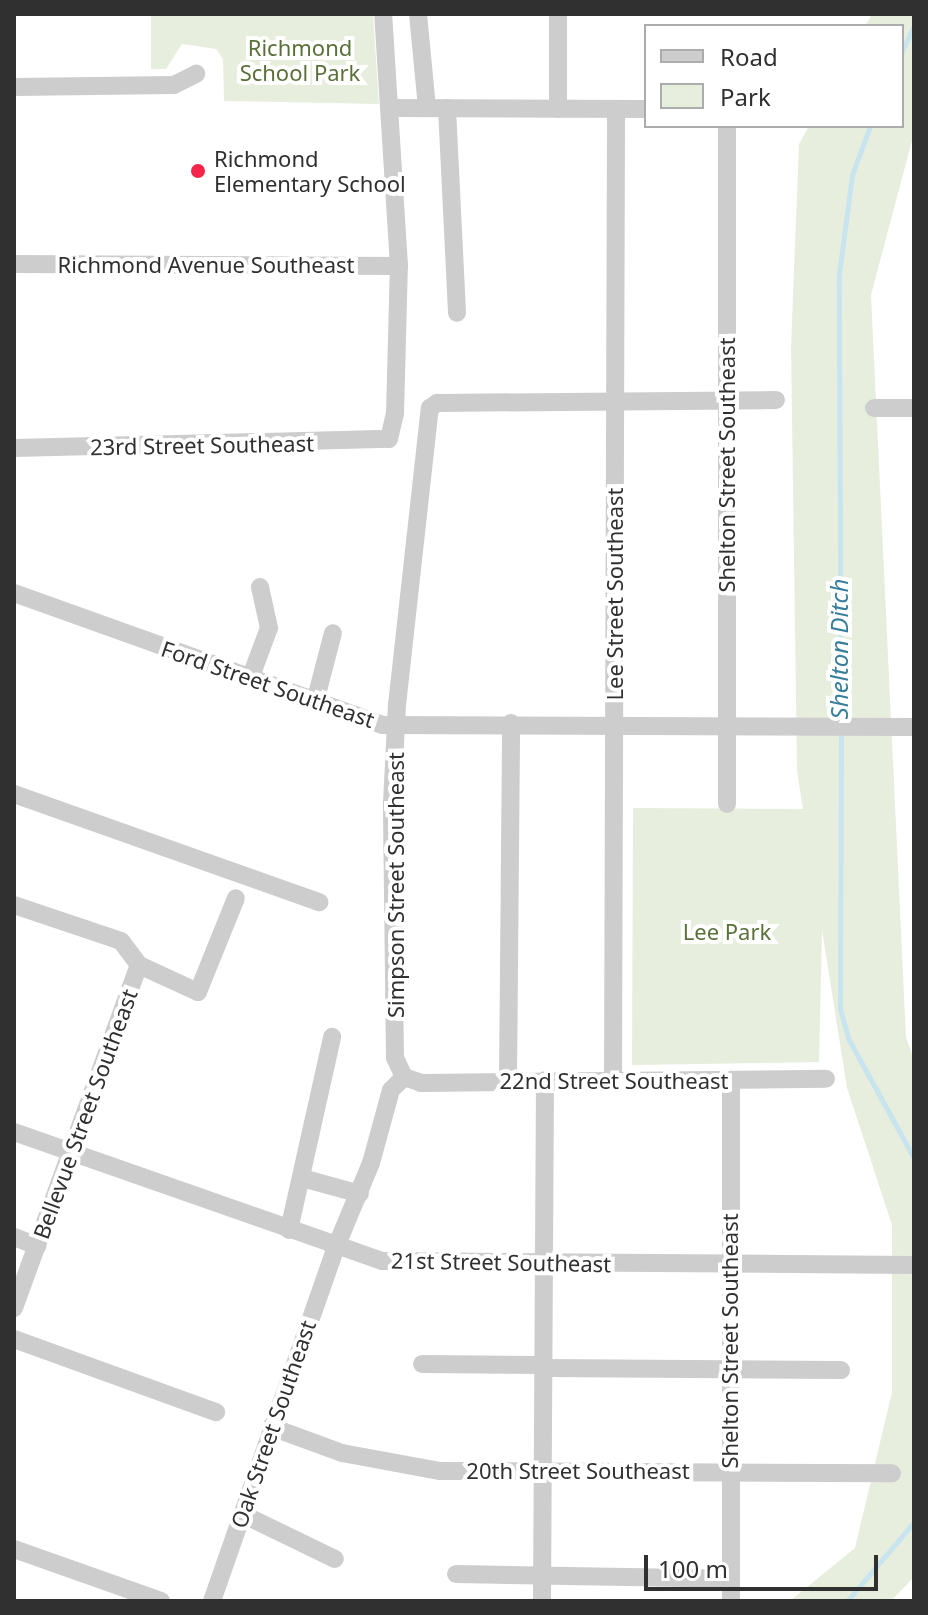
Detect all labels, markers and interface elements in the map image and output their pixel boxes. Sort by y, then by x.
legend [644,24,904,128]
park label: Richmond School Park [240,34,360,86]
text: Road [720,40,778,73]
text: Park [720,80,771,113]
place label: Richmond Elementary School [214,145,406,196]
marker: Richmond Elementary School [189,162,207,180]
street label: Richmond Avenue Southeast [58,252,354,278]
street label: Shelton Street Southeast [714,337,740,593]
street label: 23rd Street Southeast [90,430,314,460]
street label: Lee Street Southeast [602,488,628,700]
water label: Shelton Ditch [825,579,853,719]
street label: Ford Street Southeast [158,635,378,733]
street label: Simpson Street Southeast [383,752,409,1018]
park label: Lee Park [683,919,771,945]
street label: Bellevue Street Southeast [27,986,143,1242]
street label: 22nd Street Southeast [500,1068,728,1094]
street label: Shelton Street Southeast [717,1213,743,1469]
street label: 21st Street Southeast [391,1247,611,1277]
street label: Oak Street Southeast [225,1317,321,1531]
street label: 20th Street Southeast [466,1458,690,1484]
scale bar [648,1539,882,1589]
text: 100 m [658,1552,728,1585]

